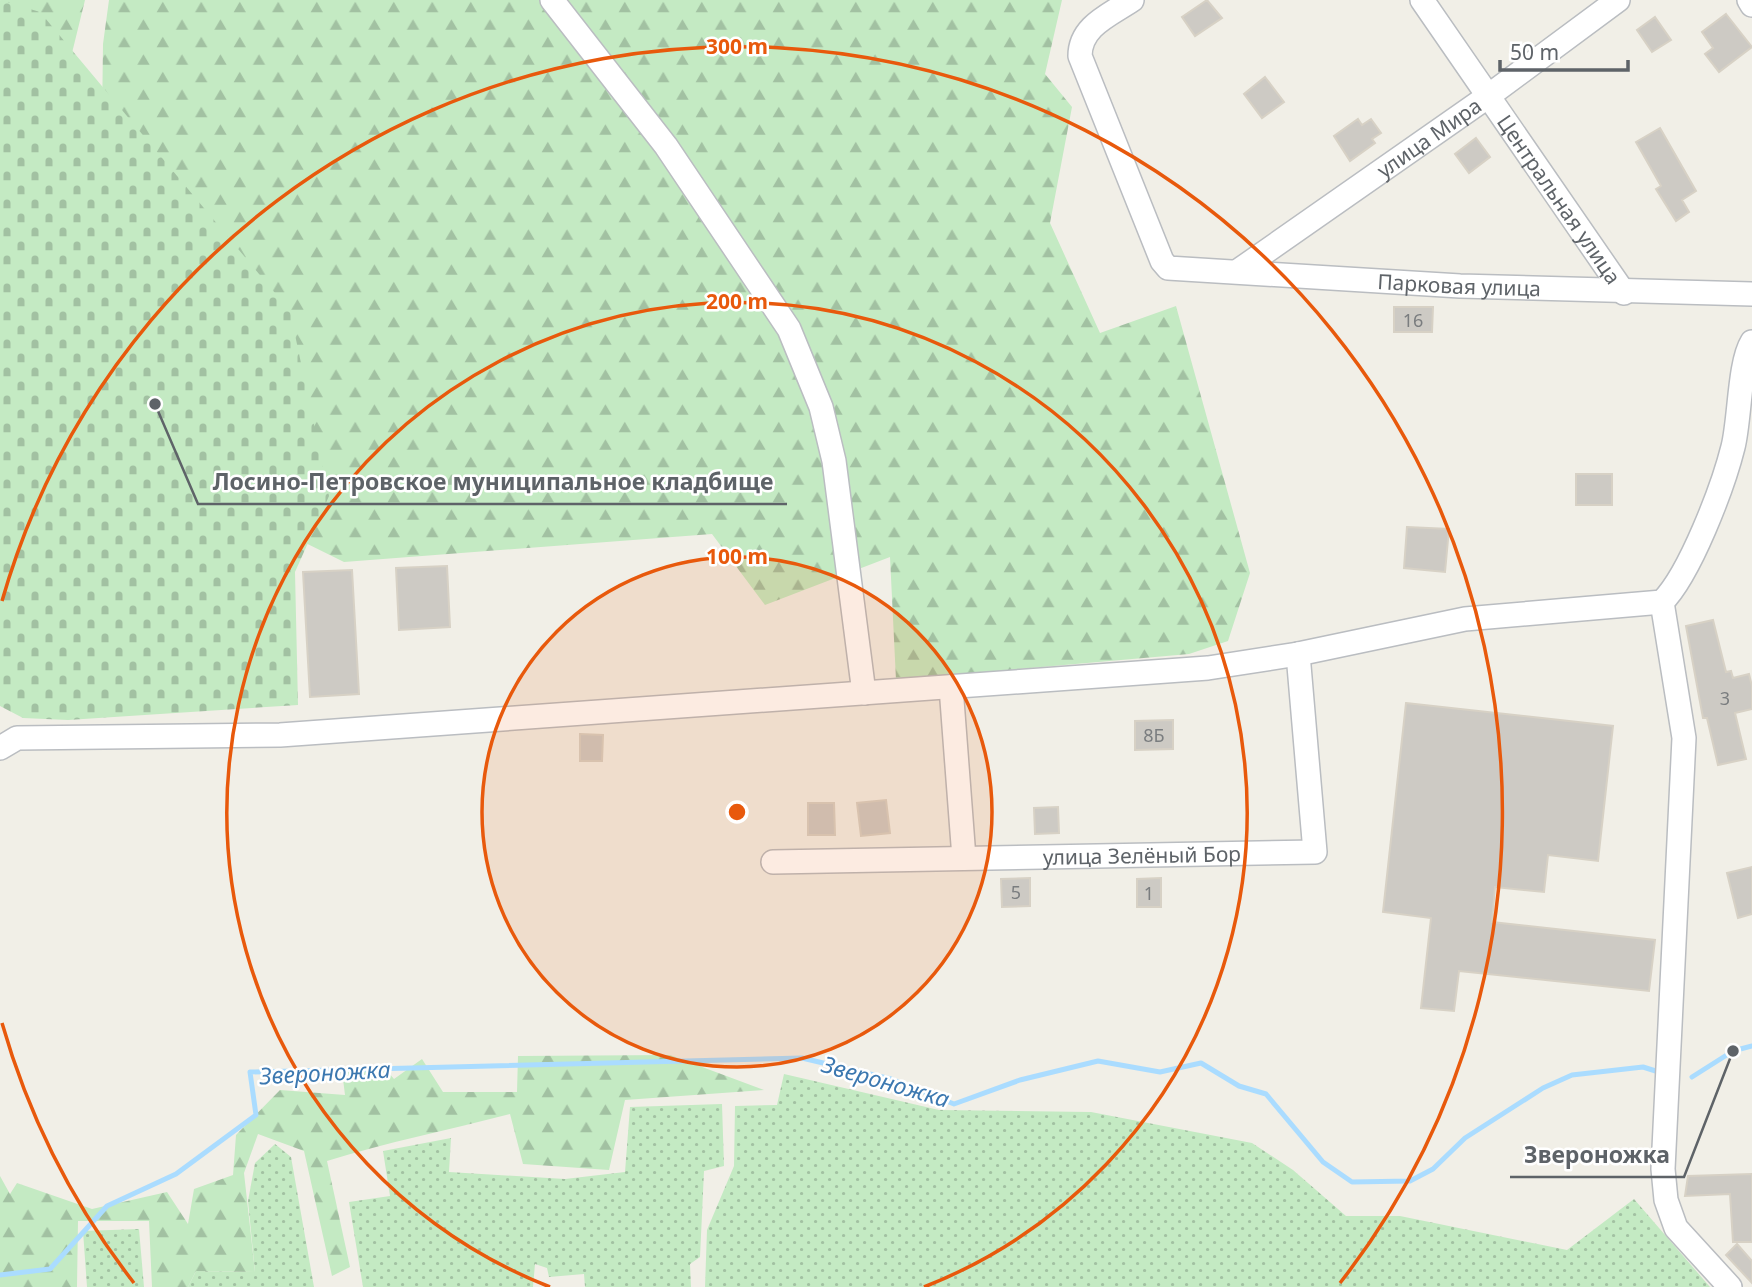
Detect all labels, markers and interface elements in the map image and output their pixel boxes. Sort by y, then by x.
scale bar [1500,28,1628,72]
text: 300 m [706,32,768,60]
text: 50 m [1510,38,1559,66]
street label: улица Мира [1371,91,1487,184]
street label: Центральная улица [1491,109,1628,289]
street label: Парковая улица [1377,267,1541,302]
text: 200 m [706,287,768,315]
house number: 16 [1403,308,1423,332]
callout: Лосино-Петровское муниципальное кладбище [198,460,787,504]
text: Лосино-Петровское муниципальное кладбище [213,465,773,497]
text: 100 m [706,542,768,570]
house number: 3 [1720,686,1730,710]
house number: 8Б [1143,723,1165,747]
centre of rings [725,800,749,824]
street label: улица Зелёный Бор [1043,839,1241,871]
house number: 5 [1011,880,1021,904]
house number: 1 [1144,881,1154,905]
water label: Звероножка [818,1047,953,1114]
water label: Звероножка [258,1053,391,1091]
callout: Звероножка [1510,1133,1684,1177]
text: Звероножка [1524,1138,1670,1170]

